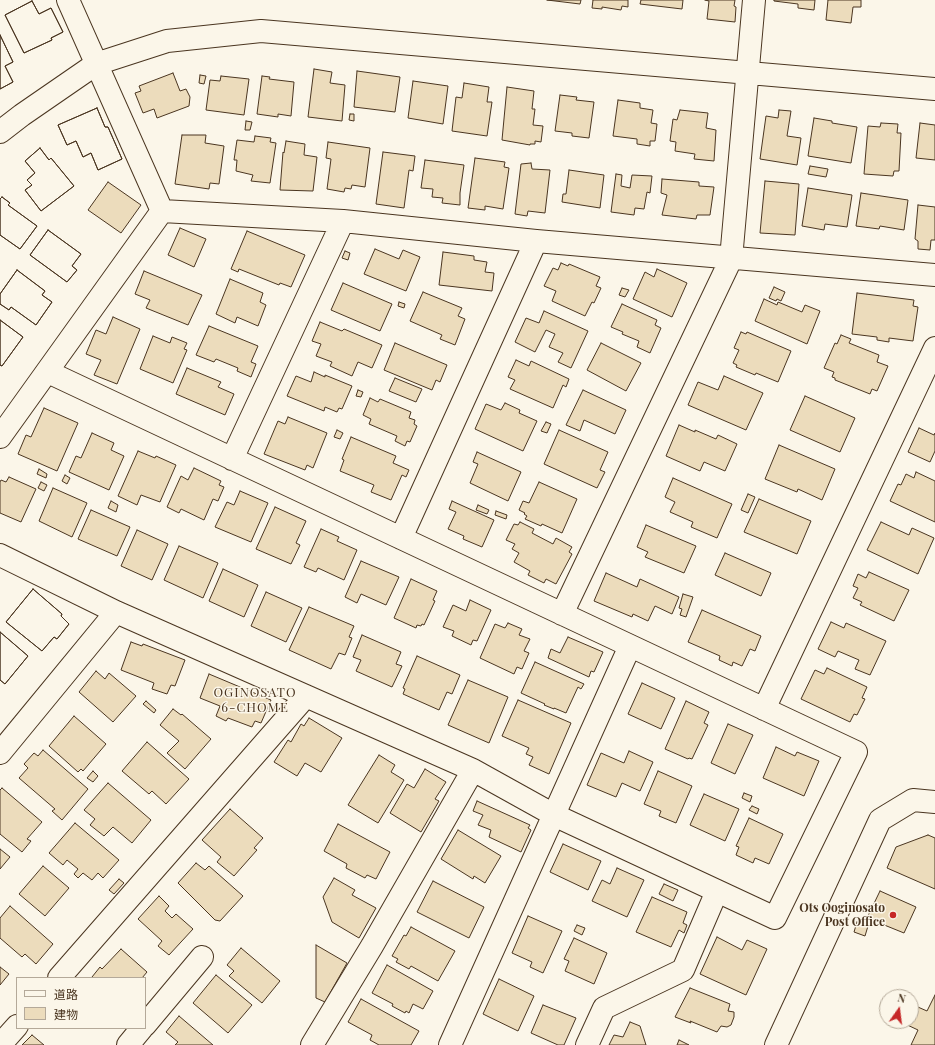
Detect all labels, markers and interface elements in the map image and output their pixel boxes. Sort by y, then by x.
district label: OGINOSATO 6-CHOME [213,685,297,716]
place label: Ots Ooginosato Post Office [799,901,885,929]
marker: Ots Ooginosato Post Office [888,910,898,920]
legend [16,977,146,1029]
text: 道路 [54,986,78,1002]
north arrow [879,989,919,1029]
text: N [896,990,907,1006]
text: 建物 [54,1006,78,1022]

